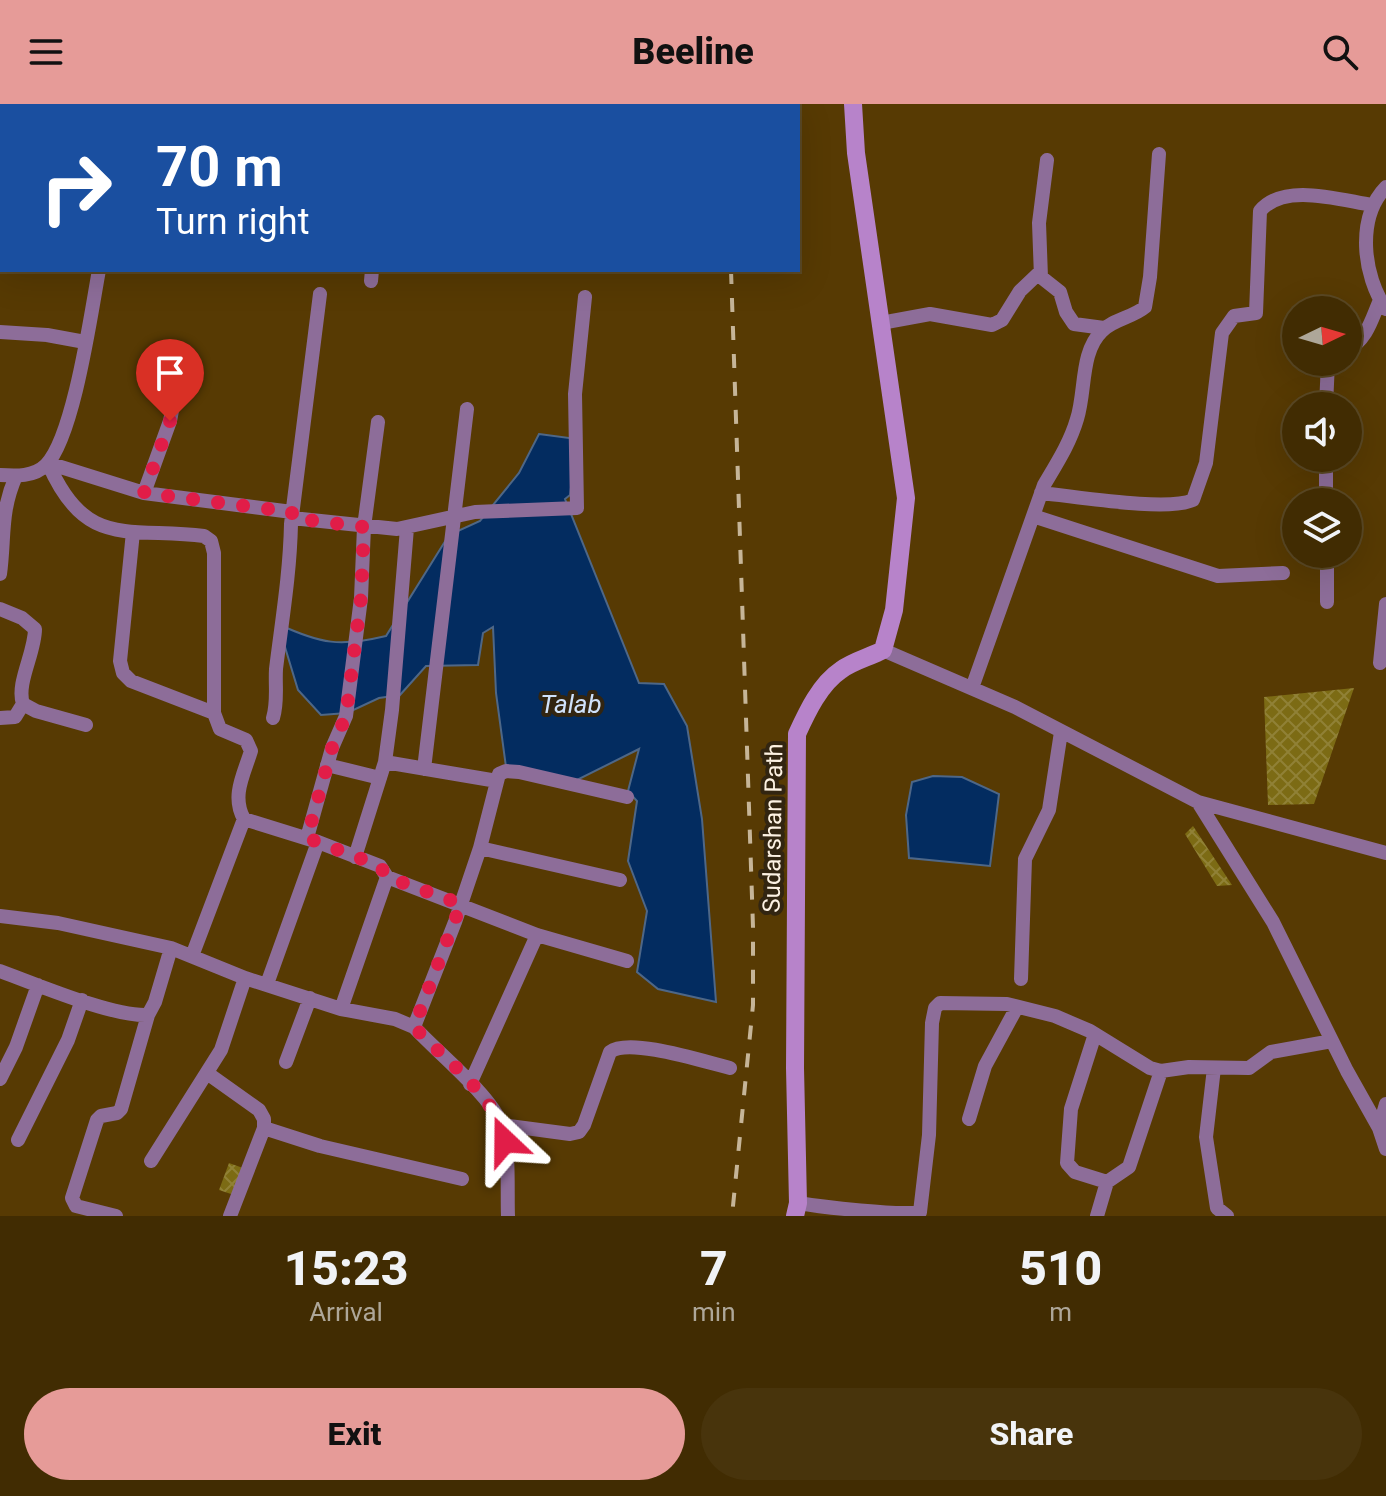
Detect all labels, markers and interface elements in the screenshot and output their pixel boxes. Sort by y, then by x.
icon: menu [24,30,68,74]
icon: search [1318,30,1362,74]
text: Beeline [632,31,754,73]
text: 70 m [156,134,283,200]
icon: right [24,136,128,240]
text: Turn right [156,201,309,243]
north arrow [1282,296,1362,376]
map controls [1282,296,1362,568]
pin [136,339,204,421]
icon: arrive [148,351,192,395]
button: sound [1282,392,1362,472]
button: layers [1282,488,1362,568]
water label: Talab [540,689,602,719]
street label: Sudarshan Path [758,743,788,913]
position arrow [463,1099,547,1183]
text: 15:23 [284,1240,408,1297]
text: 7 [700,1240,728,1297]
text: 510 [1019,1240,1102,1297]
text: Arrival [309,1297,383,1327]
text: min [692,1297,736,1327]
text: m [1049,1297,1072,1327]
button: Exit [24,1388,685,1480]
button: Share [701,1388,1362,1480]

